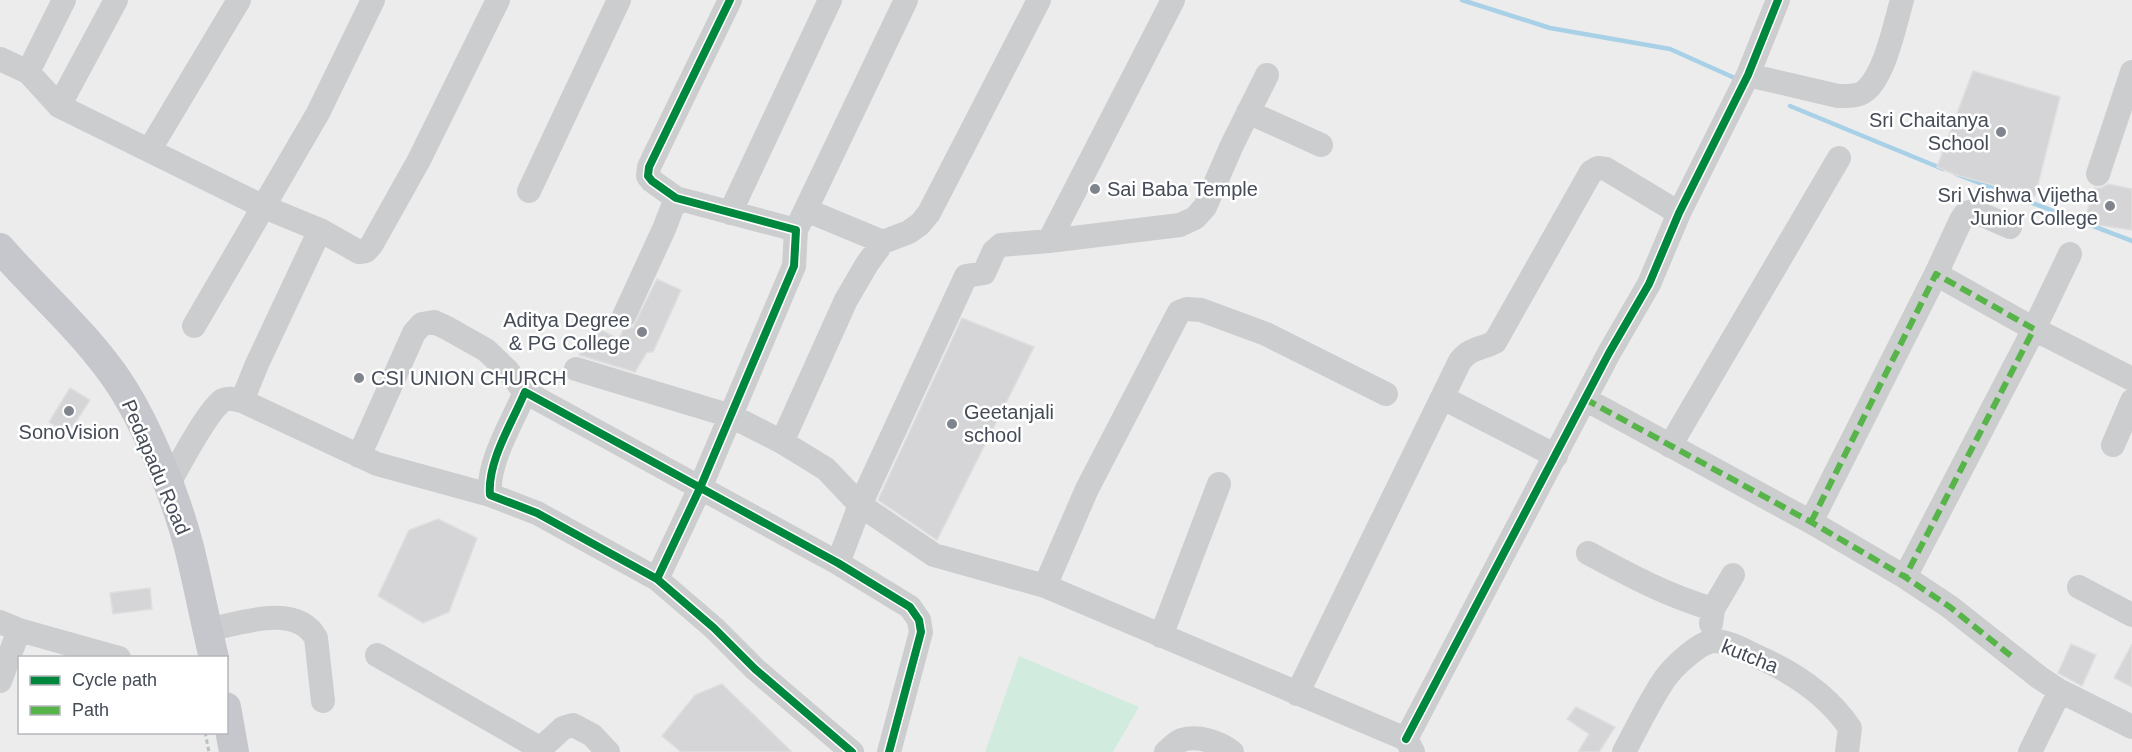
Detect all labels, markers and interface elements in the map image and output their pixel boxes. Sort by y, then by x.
place label: Sri Chaitanya School [1869,109,1990,154]
marker: Sri Chaitanya School [1994,125,2008,139]
place label: Sai Baba Temple [1107,178,1258,200]
marker: Sai Baba Temple [1088,182,1102,196]
place label: Sri Vishwa Vijetha Junior College [1938,184,2099,229]
marker: Sri Vishwa Vijetha Junior College [2103,199,2117,213]
place label: Aditya Degree & PG College [503,309,630,354]
marker: Aditya Degree & PG College [635,325,649,339]
place label: CSI UNION CHURCH [371,367,567,389]
marker: CSI UNION CHURCH [352,371,366,385]
street label: Pedapadu Road [118,396,194,538]
place label: Geetanjali school [964,401,1054,446]
marker: SonoVision [62,404,76,418]
marker: Geetanjali school [945,417,959,431]
place label: SonoVision [19,421,119,443]
street label: kutcha [1719,635,1782,678]
legend [18,656,228,734]
text: Cycle path [72,670,157,690]
text: Path [72,700,109,720]

